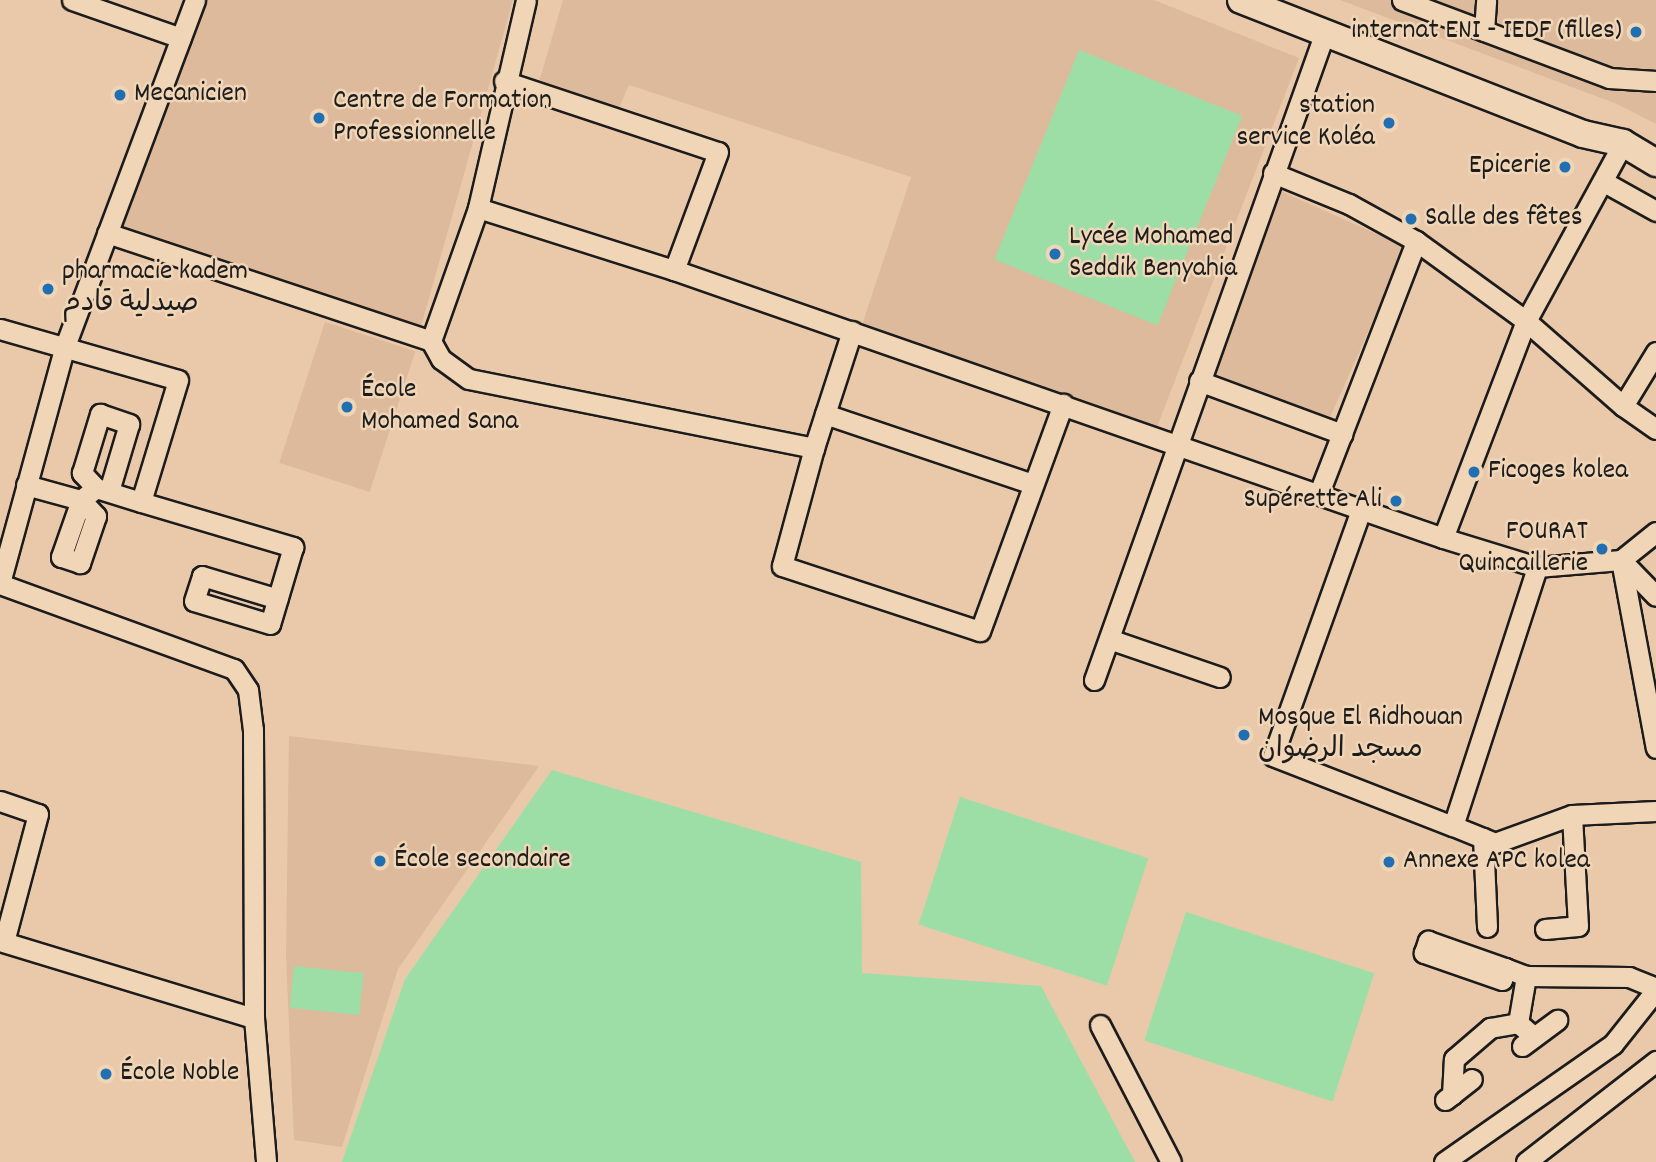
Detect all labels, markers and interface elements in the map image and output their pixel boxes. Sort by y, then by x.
place label: internat ENI - IEDF (filles) [1351,15,1622,49]
marker: internat ENI - IEDF (filles) [1628,24,1644,40]
place label: Mecanicien [134,78,247,112]
place label: Centre de Formation Professionnelle [333,85,552,151]
marker: Mecanicien [112,87,128,103]
place label: station service Koléa [1236,90,1375,156]
marker: Centre de Formation Professionnelle [311,110,327,126]
marker: station service Koléa [1381,115,1397,131]
place label: Epicerie [1469,150,1551,184]
marker: Epicerie [1557,159,1573,175]
place label: Salle des fêtes [1425,202,1583,236]
marker: Salle des fêtes [1403,211,1419,227]
place label: Lycée Mohamed Seddik Benyahia [1069,221,1237,287]
marker: Lycée Mohamed Seddik Benyahia [1047,246,1063,262]
place label: pharmacie kadem صيدلية قادم [62,256,248,322]
marker: pharmacie kadem صيدلية قادم [40,281,56,297]
place label: École Mohamed Sana [361,374,518,440]
marker: École Mohamed Sana [339,399,355,415]
place label: Ficoges kolea [1488,455,1628,489]
marker: Ficoges kolea [1466,464,1482,480]
place label: Supérette Ali [1243,484,1382,518]
marker: Supérette Ali [1388,493,1404,509]
place label: FOURAT Quincaillerie [1459,516,1588,582]
marker: FOURAT Quincaillerie [1594,541,1610,557]
place label: Mosque El Ridhouan مسجد الرضوان [1258,702,1463,768]
marker: Mosque El Ridhouan مسجد الرضوان [1236,727,1252,743]
place label: École secondaire [394,844,571,878]
place label: Annexe APC kolea [1403,845,1590,879]
marker: École secondaire [372,853,388,869]
marker: Annexe APC kolea [1381,854,1397,870]
place label: École Noble [120,1057,239,1091]
marker: École Noble [98,1066,114,1082]

